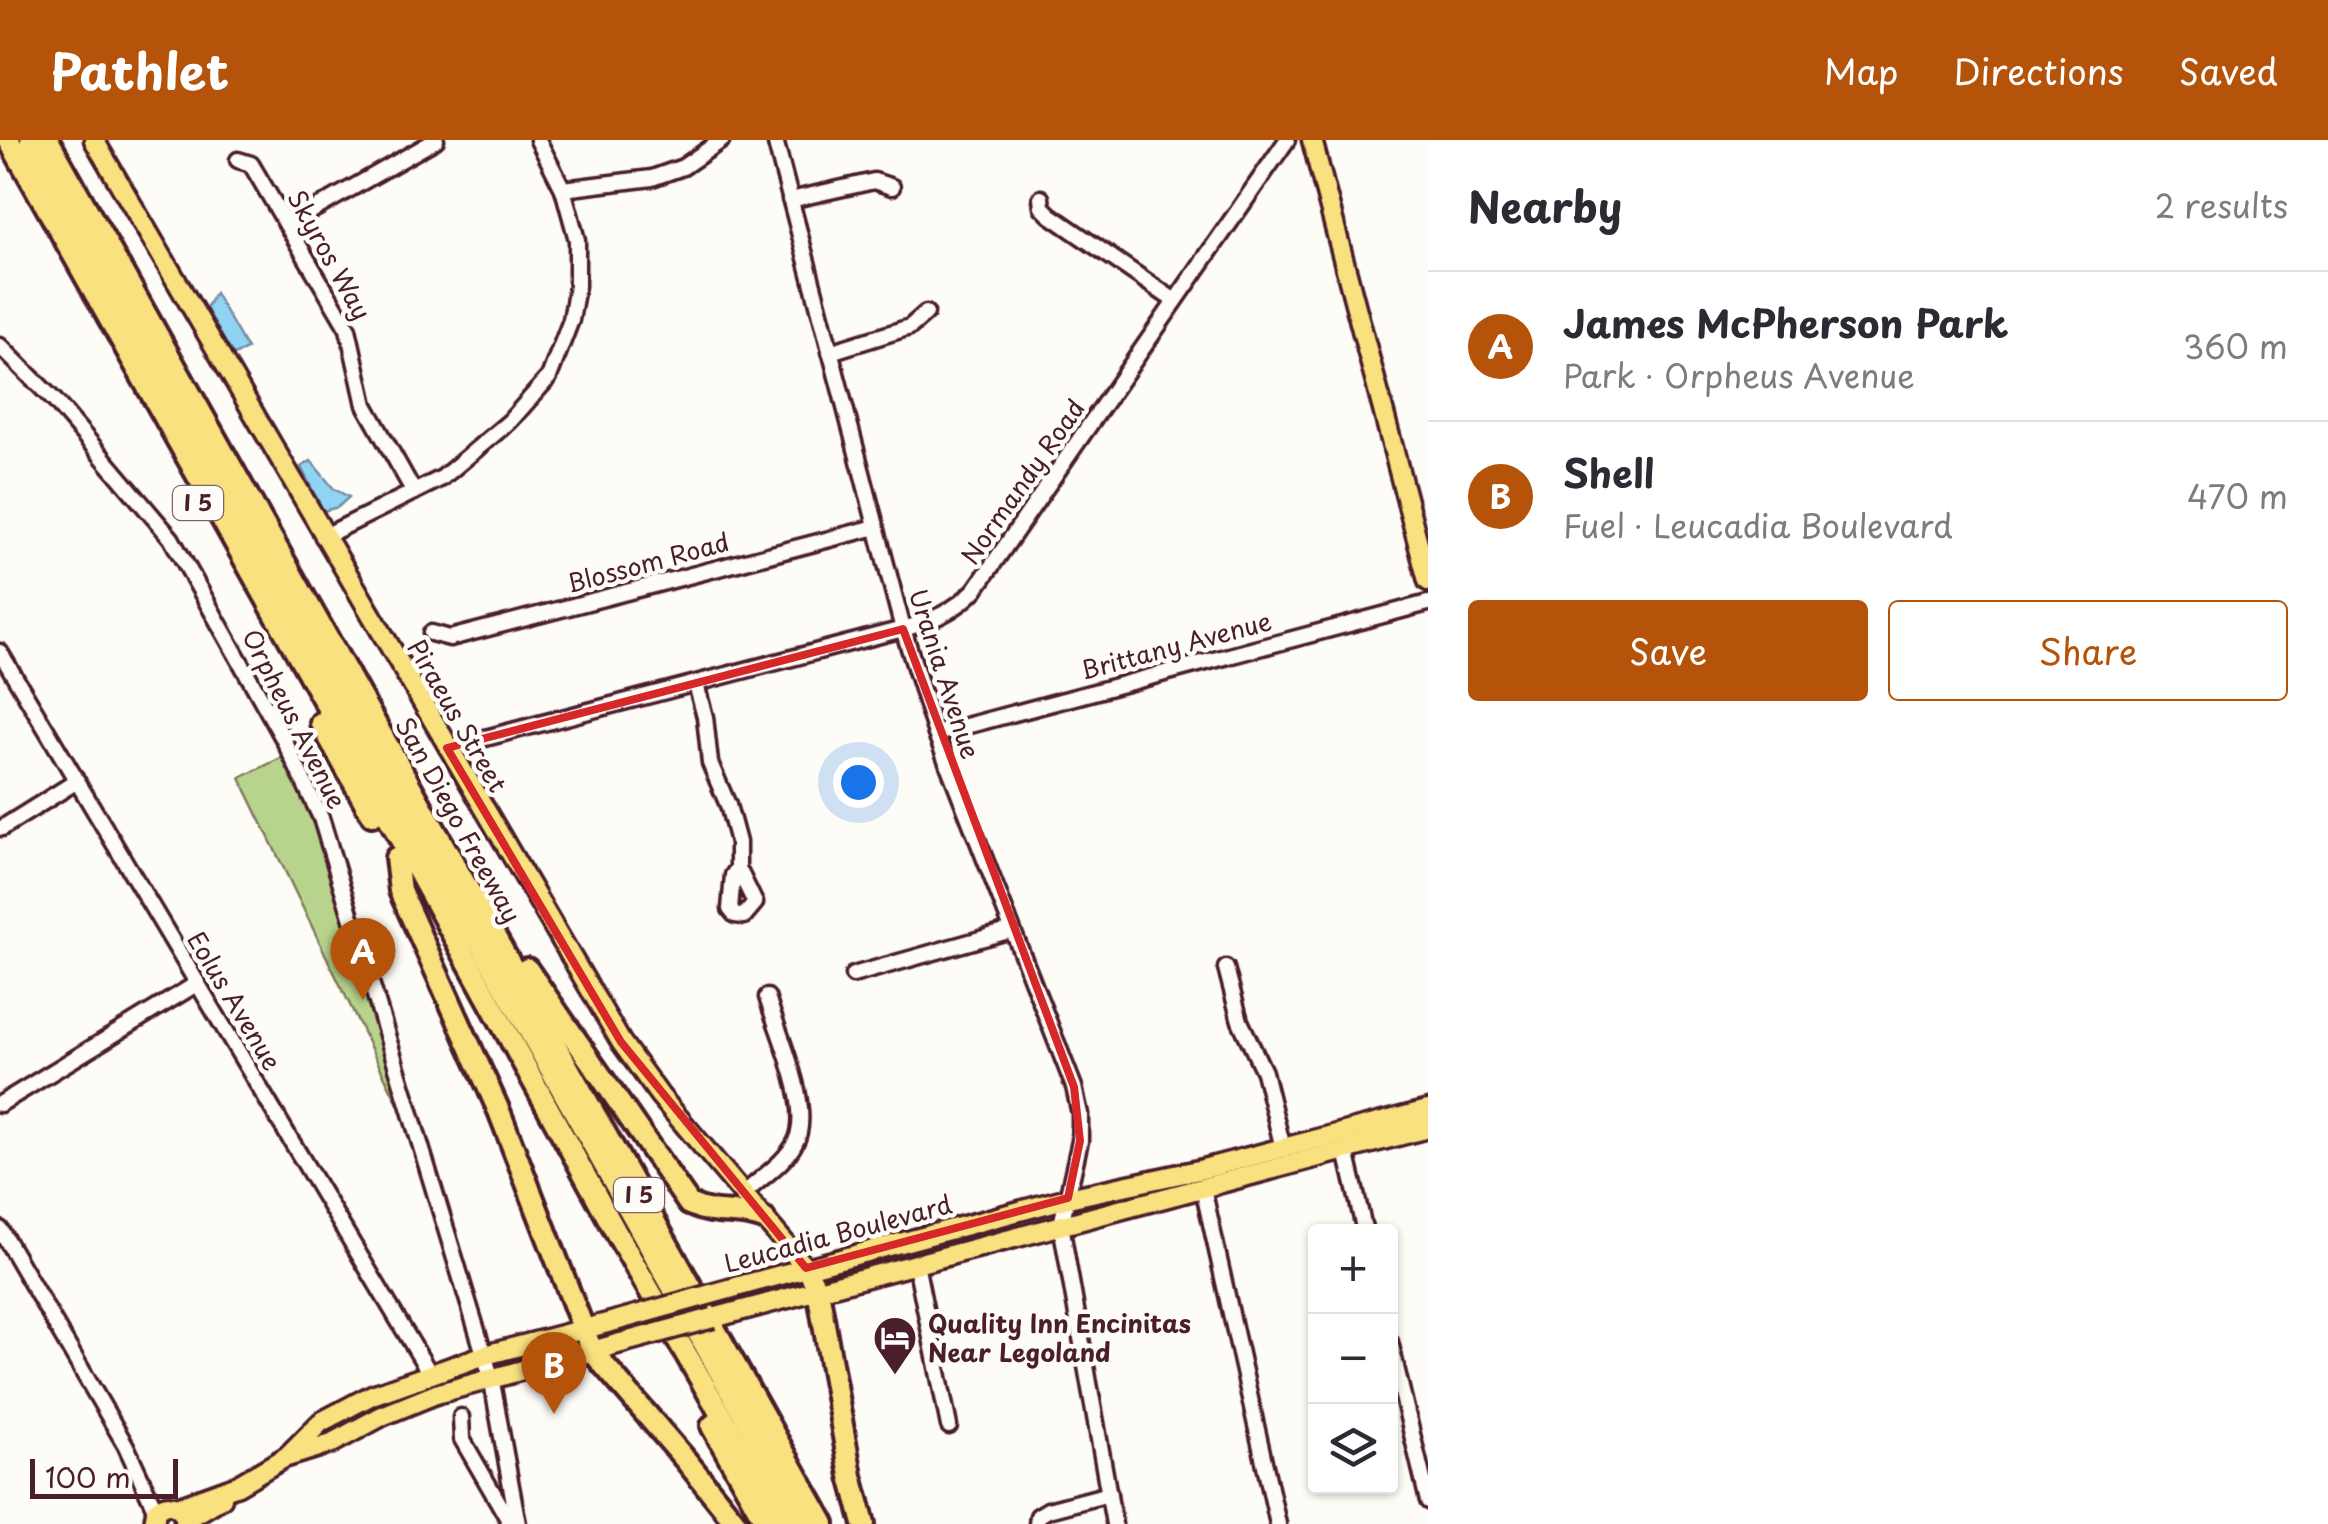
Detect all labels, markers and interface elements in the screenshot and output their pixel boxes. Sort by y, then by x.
text: Pathlet [50,34,229,106]
text: Map [1824,44,1898,97]
text: Directions [1953,44,2124,97]
text: Saved [2179,44,2278,97]
text: Nearby [1468,174,1622,237]
text: 2 results [2155,181,2288,229]
street label: Skyros Way [278,182,381,327]
text: James McPherson Park [1563,294,2008,351]
text: A [1488,322,1513,370]
text: 360 m [2183,322,2288,370]
text: Park · Orpheus Avenue [1563,351,1915,399]
street label: Normandy Road [951,391,1093,572]
text: Shell [1563,444,1654,501]
text: B [1490,472,1511,520]
text: 470 m [2187,472,2288,520]
road number: I 5 [173,486,223,520]
text: Fuel · Leucadia Boulevard [1563,501,1953,549]
street label: Blossom Road [562,522,733,602]
street label: Urania Avenue [900,584,990,764]
button: Save [1468,600,1868,701]
button: Share [1888,600,2288,701]
street label: Brittany Avenue [1076,601,1275,689]
street label: Orpheus Avenue [233,622,357,815]
street label: Piraeus Street [399,632,517,799]
street label: San Diego Freeway [386,710,531,929]
your location [833,757,884,808]
pin: A [330,918,396,1000]
street label: Eolus Avenue [178,924,291,1077]
road number: I 5 [614,1178,664,1212]
street label: Leucadia Boulevard [720,1184,956,1282]
map controls [1308,1224,1398,1494]
button: + [1308,1224,1398,1314]
place label: Quality Inn Encinitas Near Legoland [928,1304,1191,1371]
button: − [1308,1314,1398,1404]
hotel icon: Quality Inn Encinitas Near Legoland [872,1315,918,1376]
pin: B [522,1332,586,1414]
button: layers [1308,1404,1398,1494]
scale bar [30,1454,178,1498]
text: 100 m [45,1455,131,1498]

